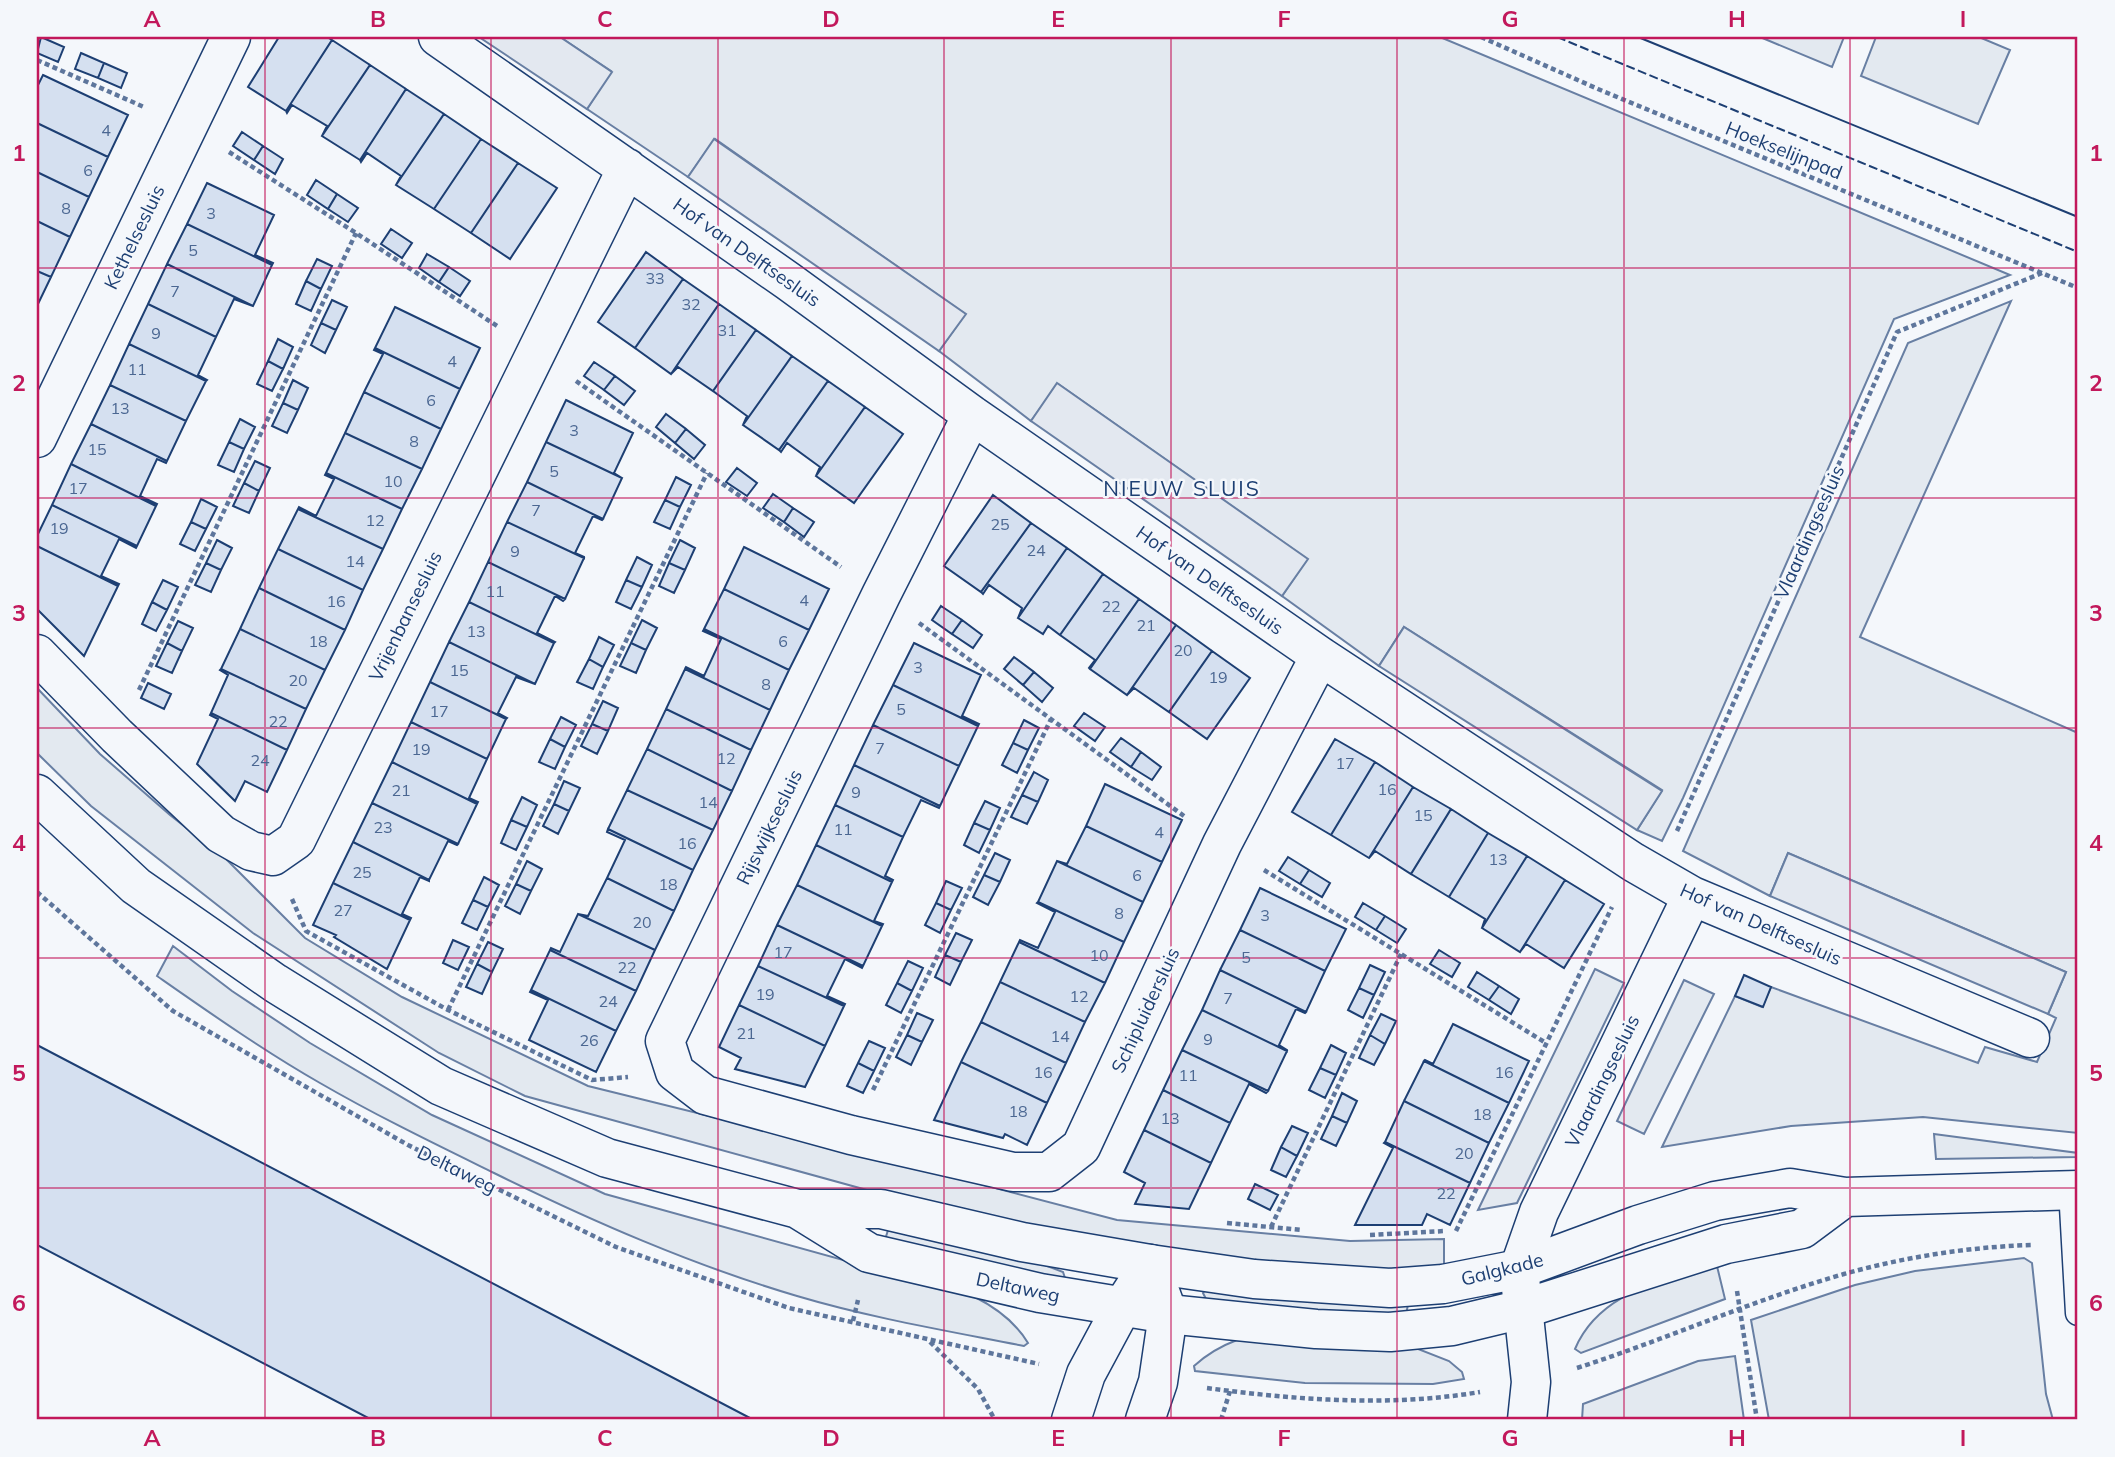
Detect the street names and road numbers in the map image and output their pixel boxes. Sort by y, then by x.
street label: Hoekselijnpad [1722,116,1846,184]
street label: Kethelsesluis [98,181,170,293]
street label: Hof van Delftsesluis [669,192,825,312]
street label: Vlaardingsesluis [1769,461,1849,603]
street label: Hof van Delftsesluis [1132,520,1288,640]
street label: Vrijenbansesluis [363,547,447,685]
street label: Rijswijksesluis [731,765,807,889]
street label: Hof van Delftsesluis [1676,878,1846,970]
street label: Schipluidersluis [1105,943,1185,1077]
street label: Vlaardingsesluis [1560,1011,1644,1151]
street label: Deltaweg [413,1140,501,1198]
street label: Galgkade [1458,1247,1546,1291]
street label: Deltaweg [974,1266,1062,1308]

